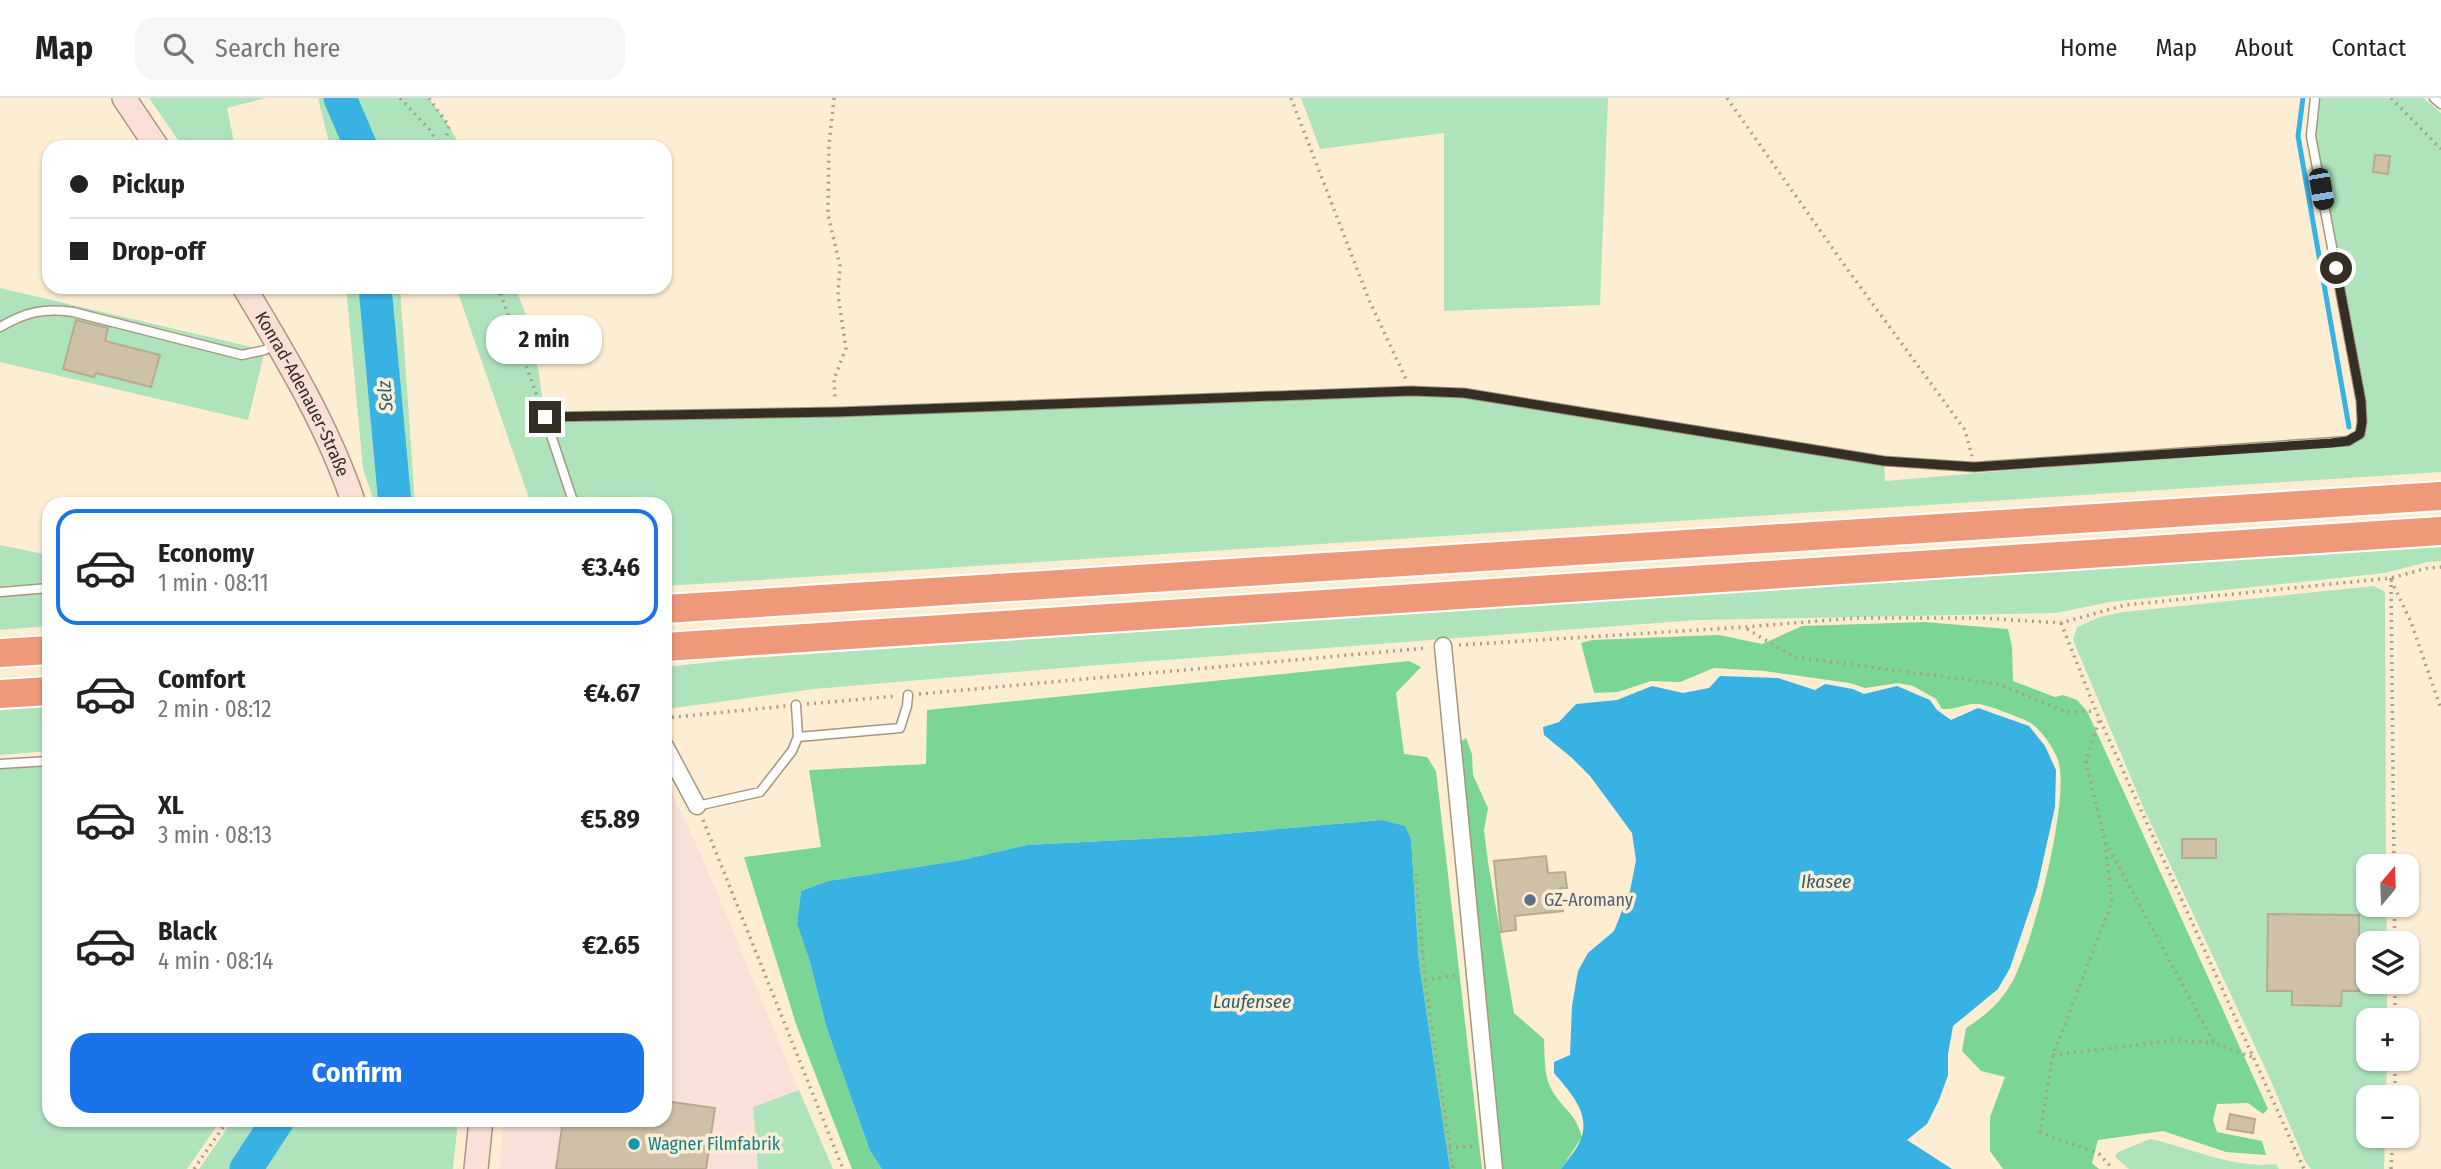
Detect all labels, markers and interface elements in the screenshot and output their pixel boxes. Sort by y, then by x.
search box [135,17,625,80]
text: Map [35,28,93,68]
icon: search [159,29,197,67]
text: Search here [215,33,340,64]
text: Home [2060,34,2117,62]
text: Map [2155,34,2197,62]
text: About [2235,34,2293,62]
text: Contact [2331,34,2406,62]
car [2308,166,2335,212]
text: Pickup [112,169,185,200]
text: Drop-off [112,236,205,267]
route start [2320,252,2352,284]
street label: Konrad-Adenauer-Straße [250,307,354,480]
callout: 2 min [487,316,603,364]
text: 2 min [519,325,570,353]
water label: Selz [372,379,398,413]
route end [529,401,561,433]
icon: car [74,536,137,599]
text: Economy [158,538,254,569]
text: €3.46 [581,552,640,583]
text: 1 min · 08:11 [158,569,269,597]
icon: car [74,662,137,725]
text: Comfort [158,664,246,695]
text: €4.67 [584,678,640,709]
text: 2 min · 08:12 [158,695,271,723]
icon: car [74,788,137,851]
text: XL [158,790,184,821]
text: €5.89 [580,804,640,835]
text: 3 min · 08:13 [158,821,272,849]
north arrow [2356,854,2418,917]
map controls [2356,854,2419,1148]
water label: Ikasee [1801,870,1851,893]
place label: GZ-Aromany [1544,889,1633,911]
marker: GZ-Aromany [1522,892,1538,908]
icon: car [74,914,137,977]
text: Black [158,916,217,947]
text: €2.65 [582,930,640,961]
button: layers [2356,931,2419,994]
text: 4 min · 08:14 [158,947,273,975]
water label: Laufensee [1213,990,1291,1013]
button: + [2356,1008,2419,1071]
button: Confirm [70,1033,644,1113]
button: − [2356,1085,2419,1148]
place label: Wagner Filmfabrik [648,1133,781,1155]
marker: Wagner Filmfabrik [626,1136,642,1152]

